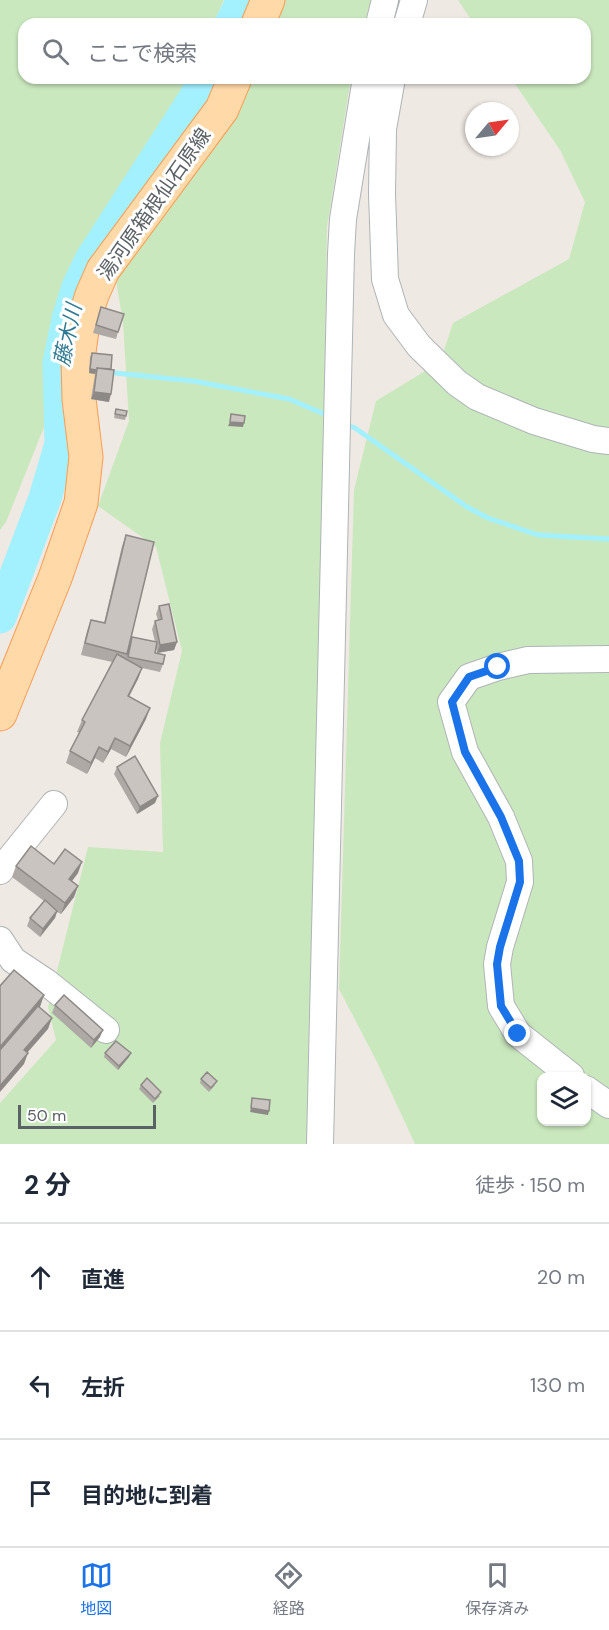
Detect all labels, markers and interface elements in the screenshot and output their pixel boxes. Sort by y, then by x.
search box [18,18,591,84]
icon: search [39,35,72,68]
text: ここで検索 [87,39,197,68]
north arrow [465,102,519,156]
street label: 湯河原箱根仙石原線 [92,123,216,285]
water label: 藤木川 [48,299,89,369]
route start [484,653,510,679]
route end [504,1020,530,1046]
map controls [537,1072,591,1126]
button: layers [537,1072,591,1126]
scale bar [18,1102,156,1130]
text: 50 m [27,1105,66,1126]
text: 2 分 [24,1168,71,1202]
text: 徒歩 · 150 m [475,1172,585,1198]
icon: ahead [24,1261,57,1294]
text: 20 m [537,1264,585,1290]
text: 直進 [81,1265,125,1294]
icon: left [24,1369,57,1402]
text: 130 m [530,1372,585,1398]
text: 左折 [81,1373,125,1402]
icon: arrive [24,1477,57,1510]
text: 目的地に到着 [81,1481,213,1510]
tab: 地図 [80,1559,113,1619]
tab: 経路 [272,1559,305,1619]
tab: 保存済み [465,1559,529,1619]

